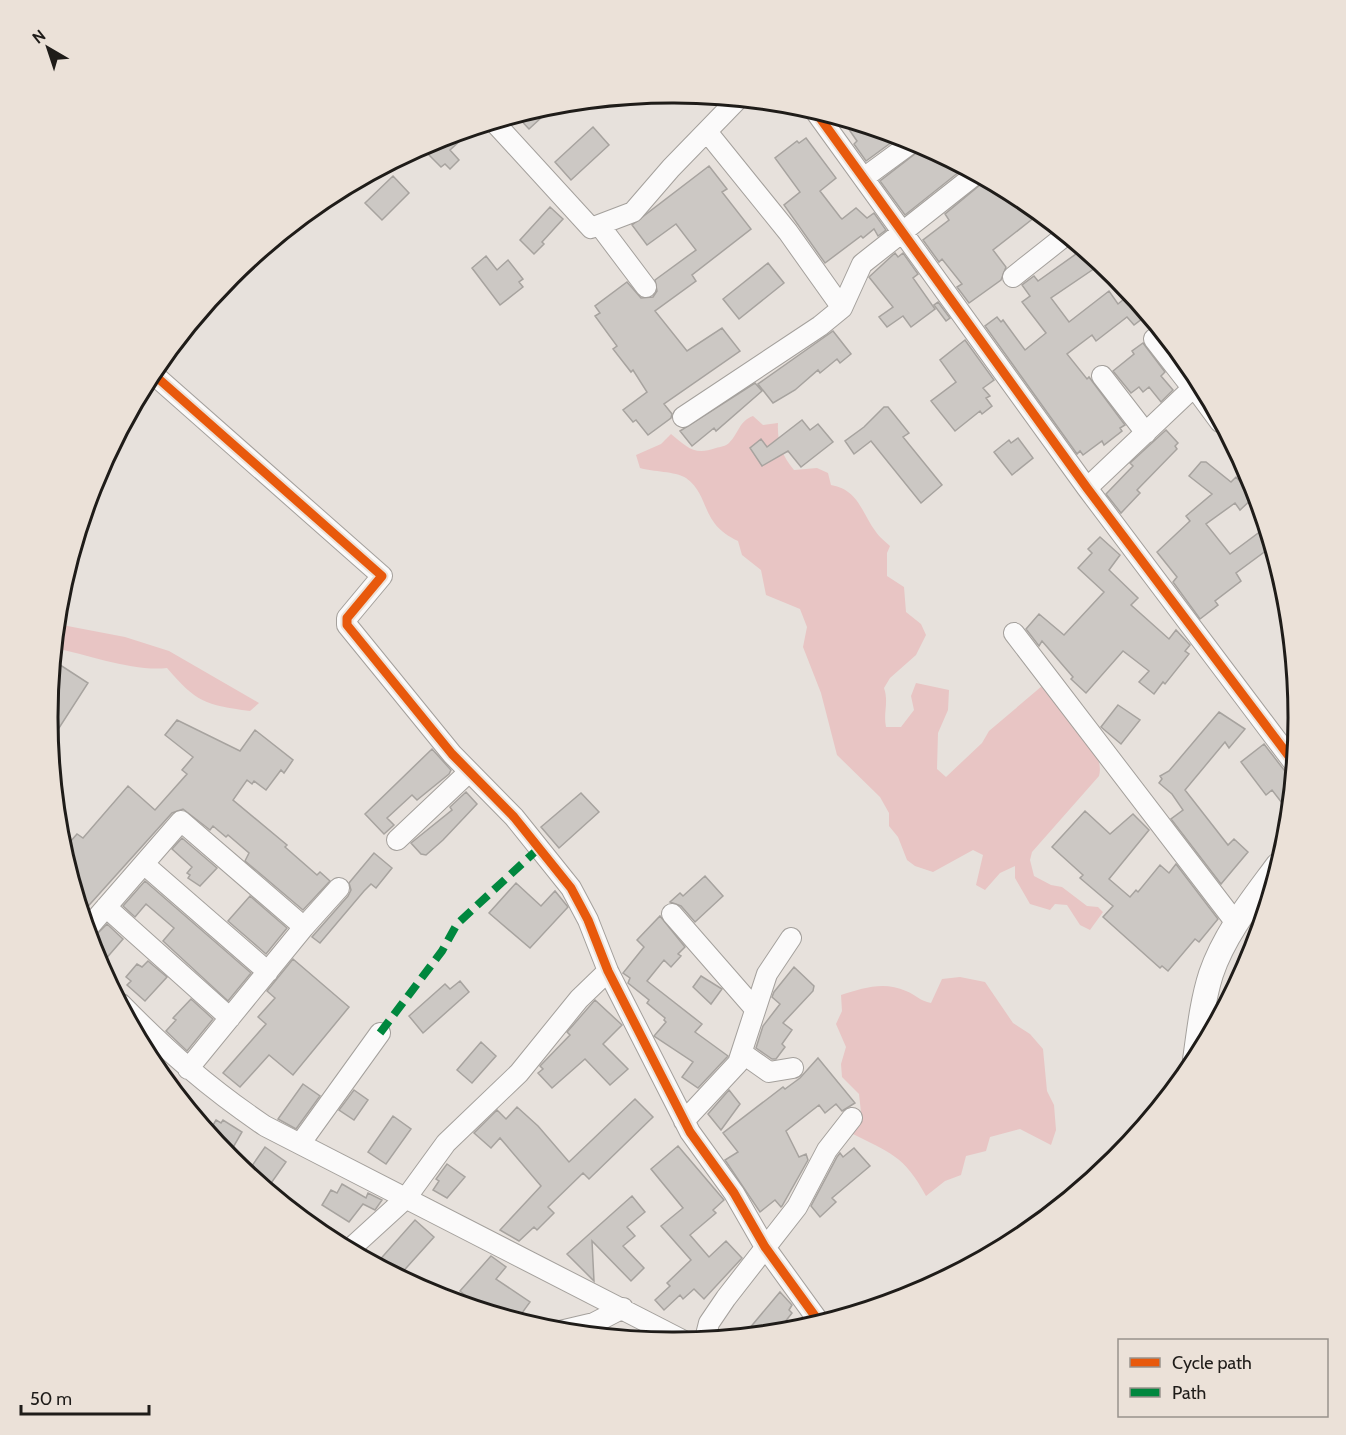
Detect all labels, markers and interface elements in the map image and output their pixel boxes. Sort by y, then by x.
north arrow [18,18,78,78]
text: N [29,26,49,48]
legend [1118,1339,1328,1417]
text: Cycle path [1172,1352,1252,1374]
scale bar [21,1378,148,1416]
text: Path [1172,1382,1206,1404]
text: 50 m [30,1388,72,1410]

